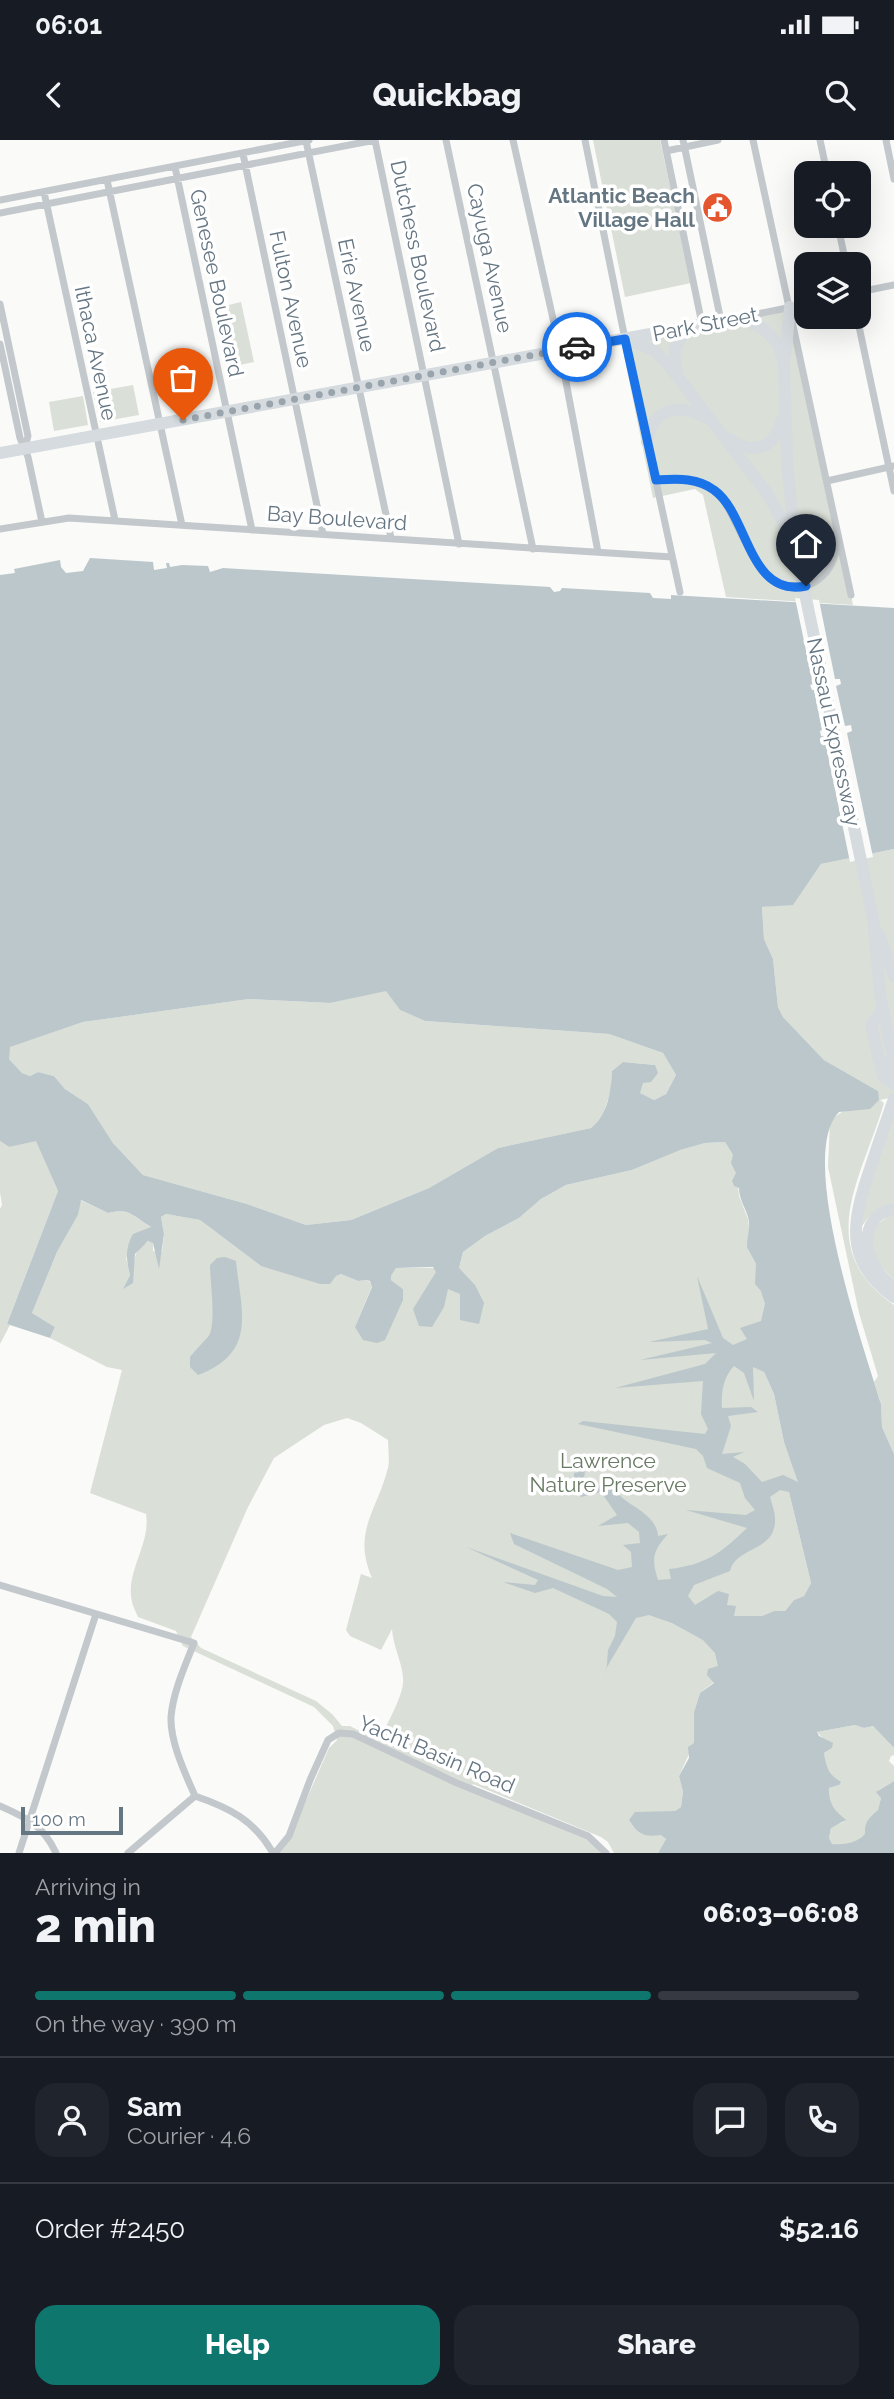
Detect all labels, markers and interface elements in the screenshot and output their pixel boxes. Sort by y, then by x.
text: 06:01 [35,10,102,40]
icon: back [35,76,73,114]
text: Quickbag [372,76,522,113]
icon: search [821,76,859,114]
street label: Dutchess Boulevard [385,158,451,354]
map controls [794,161,871,329]
button: locate [794,161,871,238]
street label: Cayuga Avenue [462,181,518,335]
place label: Atlantic Beach Village Hall [548,183,695,232]
street label: Genesee Boulevard [185,187,249,379]
public building icon: Atlantic Beach Village Hall [701,190,735,224]
street label: Fulton Avenue [264,228,318,370]
street label: Erie Avenue [333,236,381,354]
button: layers [794,252,871,329]
street label: Ithaca Avenue [70,283,122,423]
street label: Park Street [650,302,760,346]
courier [542,312,612,382]
icon: car [558,328,596,366]
pin [153,348,213,420]
icon: bag [164,359,202,397]
street label: Bay Boulevard [266,501,408,535]
pin [776,514,836,586]
icon: home [787,525,825,563]
street label: Nassau Expressway [802,635,866,829]
park label: Lawrence Nature Preserve [529,1448,687,1497]
street label: Yacht Basin Road [355,1710,519,1798]
scale bar [21,1804,122,1836]
text: 100 m [32,1808,86,1830]
text: Arriving in [35,1873,141,1900]
text: 06:03–06:08 [703,1898,859,1928]
text: 2 min [35,1899,156,1953]
text: On the way · 390 m [35,2010,237,2037]
button: person [35,2083,109,2157]
button: chat [693,2083,767,2157]
button: phone [785,2083,859,2157]
text: Sam [127,2092,182,2122]
text: Courier · 4.6 [127,2122,251,2149]
text: Order #2450 [35,2214,185,2244]
text: $52.16 [779,2214,859,2244]
button: Help [35,2305,440,2385]
button: Share [454,2305,859,2385]

